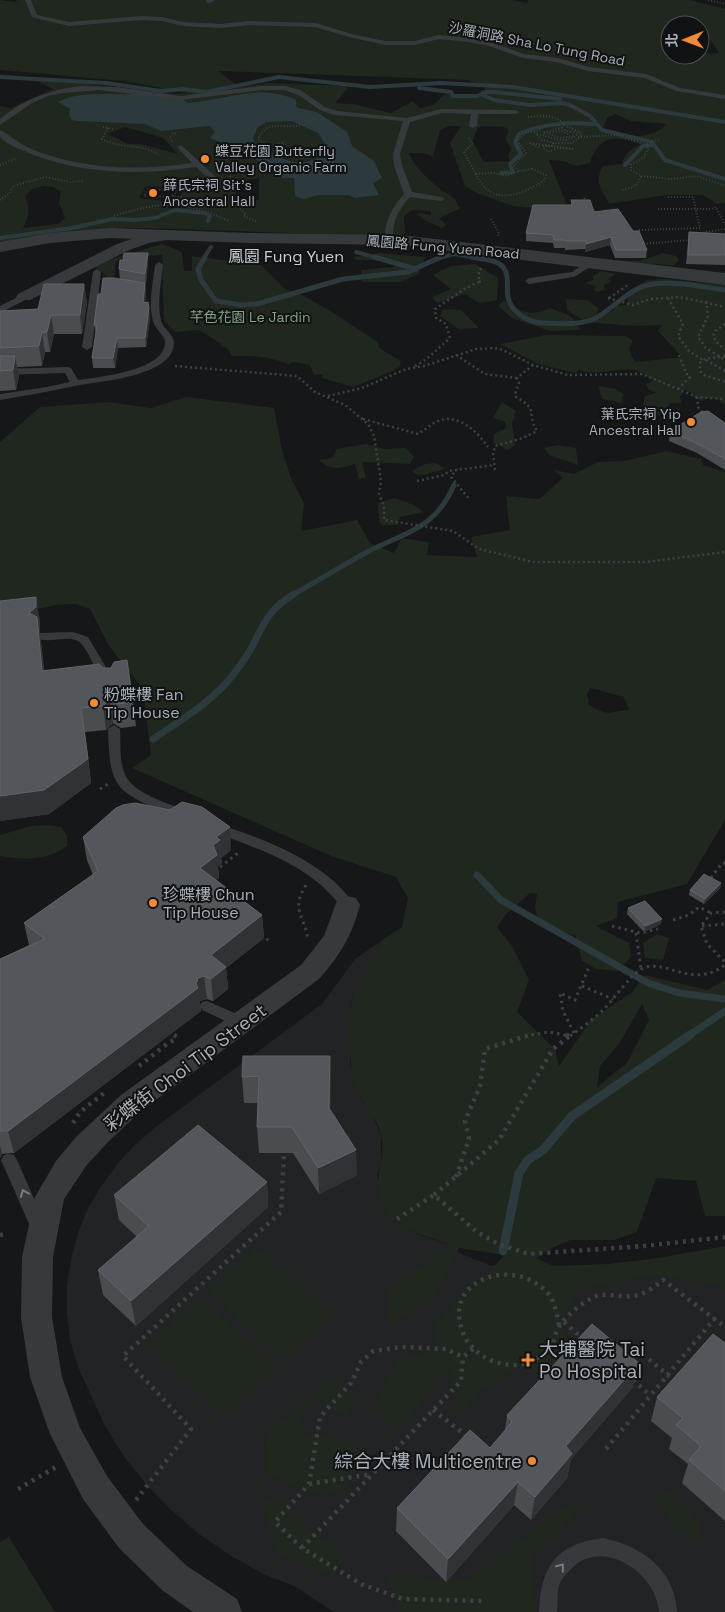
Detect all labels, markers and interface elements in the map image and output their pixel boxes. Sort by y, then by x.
north arrow [660,15,710,65]
street label: 沙羅洞路 Sha Lo Tung Road [447,18,627,70]
text: 北 [663,33,681,47]
place label: 蝶豆花園 Butterfly Valley Organic Farm [215,142,347,176]
marker: 蝶豆花園 Butterfly Valley Organic Farm [199,153,211,165]
place label: 薛氏宗祠 Sit's Ancestral Hall [163,176,255,210]
marker: 薛氏宗祠 Sit's Ancestral Hall [147,187,159,199]
street label: 鳳園路 Fung Yuen Road [366,231,520,263]
district label: 鳳園 Fung Yuen [228,246,344,267]
park label: 芊色花園 Le Jardin [189,308,311,326]
place label: 葉氏宗祠 Yip Ancestral Hall [589,405,681,439]
marker: 葉氏宗祠 Yip Ancestral Hall [685,416,697,428]
place label: 粉蝶樓 Fan Tip House [104,684,184,723]
marker: 粉蝶樓 Fan Tip House [88,697,100,709]
place label: 珍蝶樓 Chun Tip House [163,884,255,923]
marker: 珍蝶樓 Chun Tip House [147,897,159,909]
street label: 彩蝶街 Choi Tip Street [99,998,272,1137]
one-way arrow [20,1189,31,1198]
place label: 大埔醫院 Tai Po Hospital [539,1337,645,1384]
marker: 大埔醫院 Tai Po Hospital [521,1353,535,1367]
place label: 綜合大樓 Multicentre [334,1449,522,1474]
marker: 綜合大樓 Multicentre [526,1455,538,1467]
one-way arrow [555,1564,563,1573]

